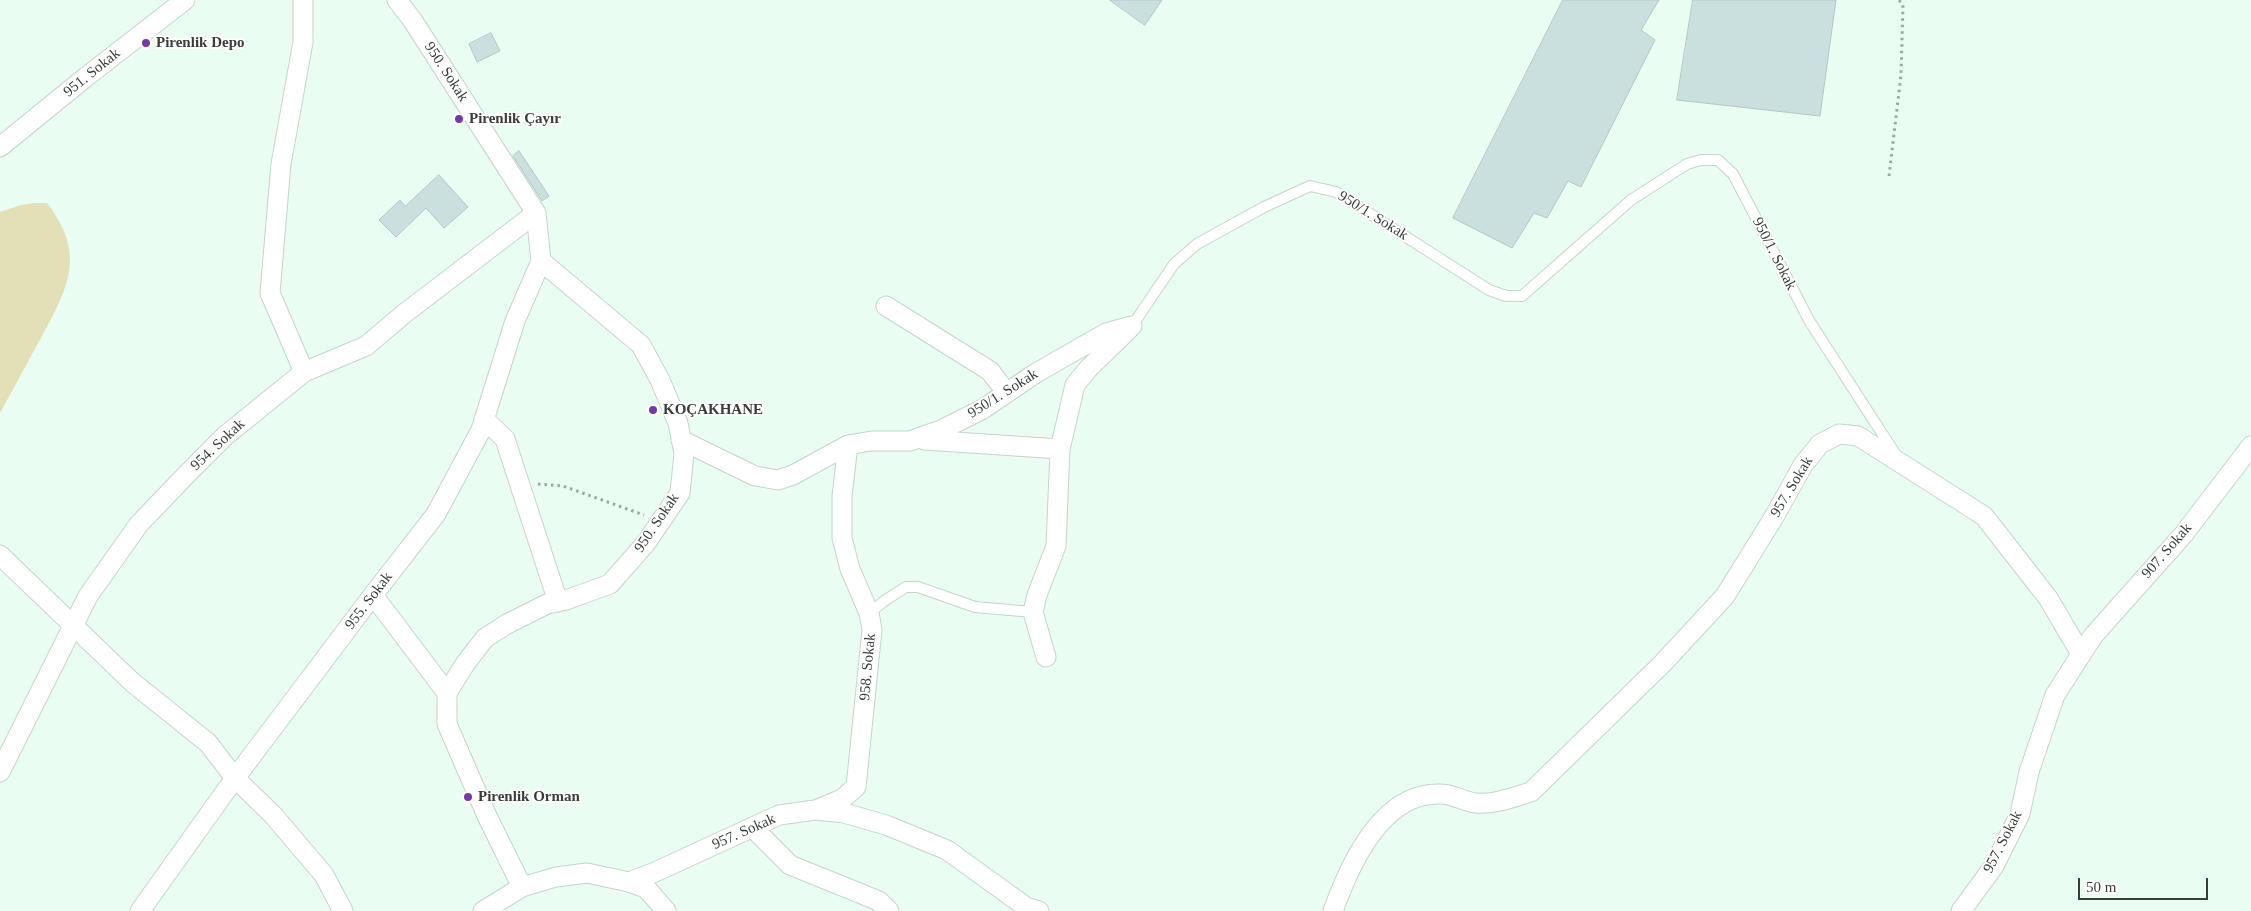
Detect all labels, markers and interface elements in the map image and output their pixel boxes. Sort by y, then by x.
place label: Pirenlik Depo [156,34,244,52]
marker: Pirenlik Depo [140,37,152,49]
street label: 950. Sokak [420,39,472,105]
street label: 951. Sokak [60,45,124,101]
place label: Pirenlik Çayır [469,110,561,128]
marker: Pirenlik Çayır [453,113,465,125]
street label: 950/1. Sokak [1335,187,1411,245]
street label: 950/1. Sokak [1748,215,1800,293]
street label: 950/1. Sokak [965,365,1041,423]
place label: KOÇAKHANE [663,401,763,419]
marker: KOÇAKHANE [647,404,659,416]
street label: 954. Sokak [187,415,249,475]
street label: 957. Sokak [1767,453,1817,521]
street label: 950. Sokak [631,490,683,556]
street label: 907. Sokak [2138,520,2196,582]
street label: 955. Sokak [342,569,396,633]
street label: 958. Sokak [856,633,880,701]
place label: Pirenlik Orman [478,788,580,806]
marker: Pirenlik Orman [462,791,474,803]
street label: 957. Sokak [1980,808,2026,876]
street label: 957. Sokak [710,810,778,854]
scale bar [2081,868,2211,900]
text: 50 m [2086,879,2116,895]

